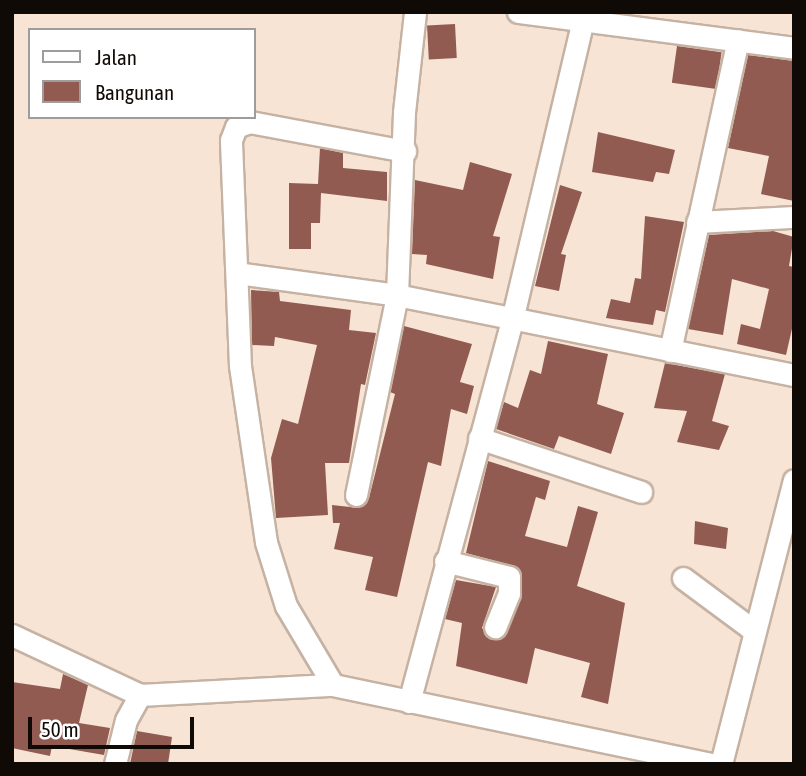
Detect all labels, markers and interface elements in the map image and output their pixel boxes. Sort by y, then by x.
legend [28,28,256,119]
text: Jalan [95,45,137,69]
text: Bangunan [95,80,174,104]
scale bar [32,702,198,746]
text: 50 m [41,717,79,741]

